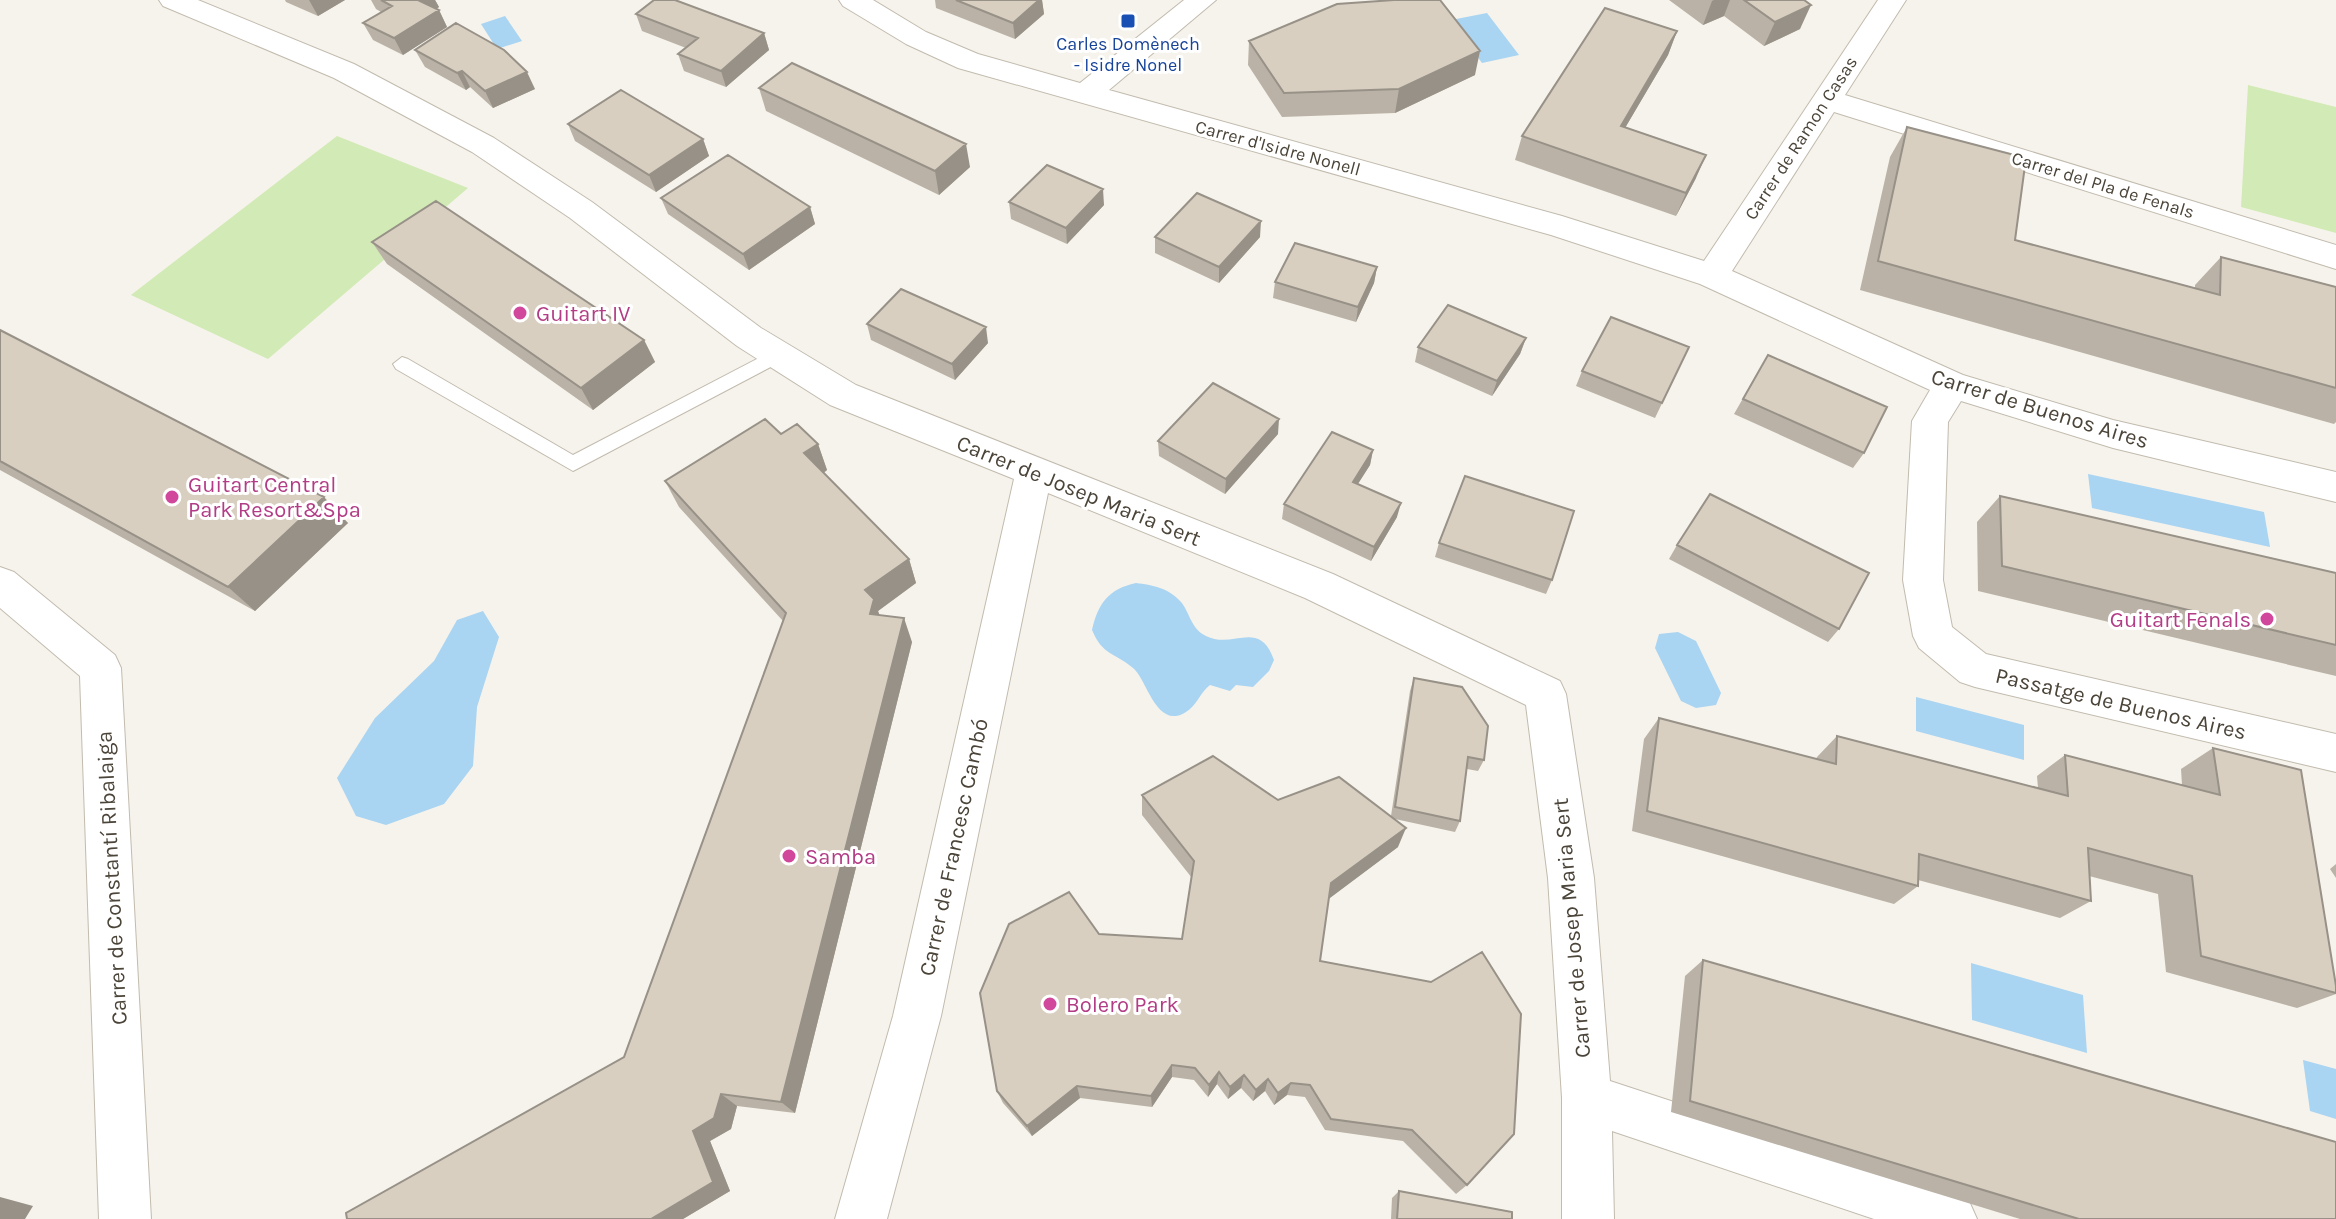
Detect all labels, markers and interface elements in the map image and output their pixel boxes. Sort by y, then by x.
marker: Carles Domènech - Isidre Nonel [1119,12,1137,30]
place label: Carles Domènech - Isidre Nonel [1056,33,1200,76]
street label: Carrer de Ramon Casas [1740,52,1862,224]
street label: Carrer d'Isidre Nonell [1193,115,1363,181]
street label: Carrer del Pla de Fenals [2009,147,2197,223]
place label: Guitart IV [536,301,630,327]
marker: Guitart IV [511,304,529,322]
street label: Carrer de Buenos Aires [1928,363,2152,454]
street label: Carrer de Josep Maria Sert [953,430,1204,552]
place label: Guitart Central Park Resort&Spa [188,472,361,523]
marker: Guitart Central Park Resort&Spa [163,488,181,506]
place label: Guitart Fenals [2110,607,2251,633]
marker: Guitart Fenals [2258,610,2276,628]
street label: Passatge de Buenos Aires [1993,662,2249,746]
street label: Carrer de Francesc Cambó [914,716,994,978]
street label: Carrer de Constantí Ribalaiga [91,730,133,1025]
street label: Carrer de Josep Maria Sert [1548,797,1596,1059]
place label: Samba [805,844,876,870]
marker: Samba [780,847,798,865]
place label: Bolero Park [1066,992,1179,1018]
marker: Bolero Park [1041,995,1059,1013]

